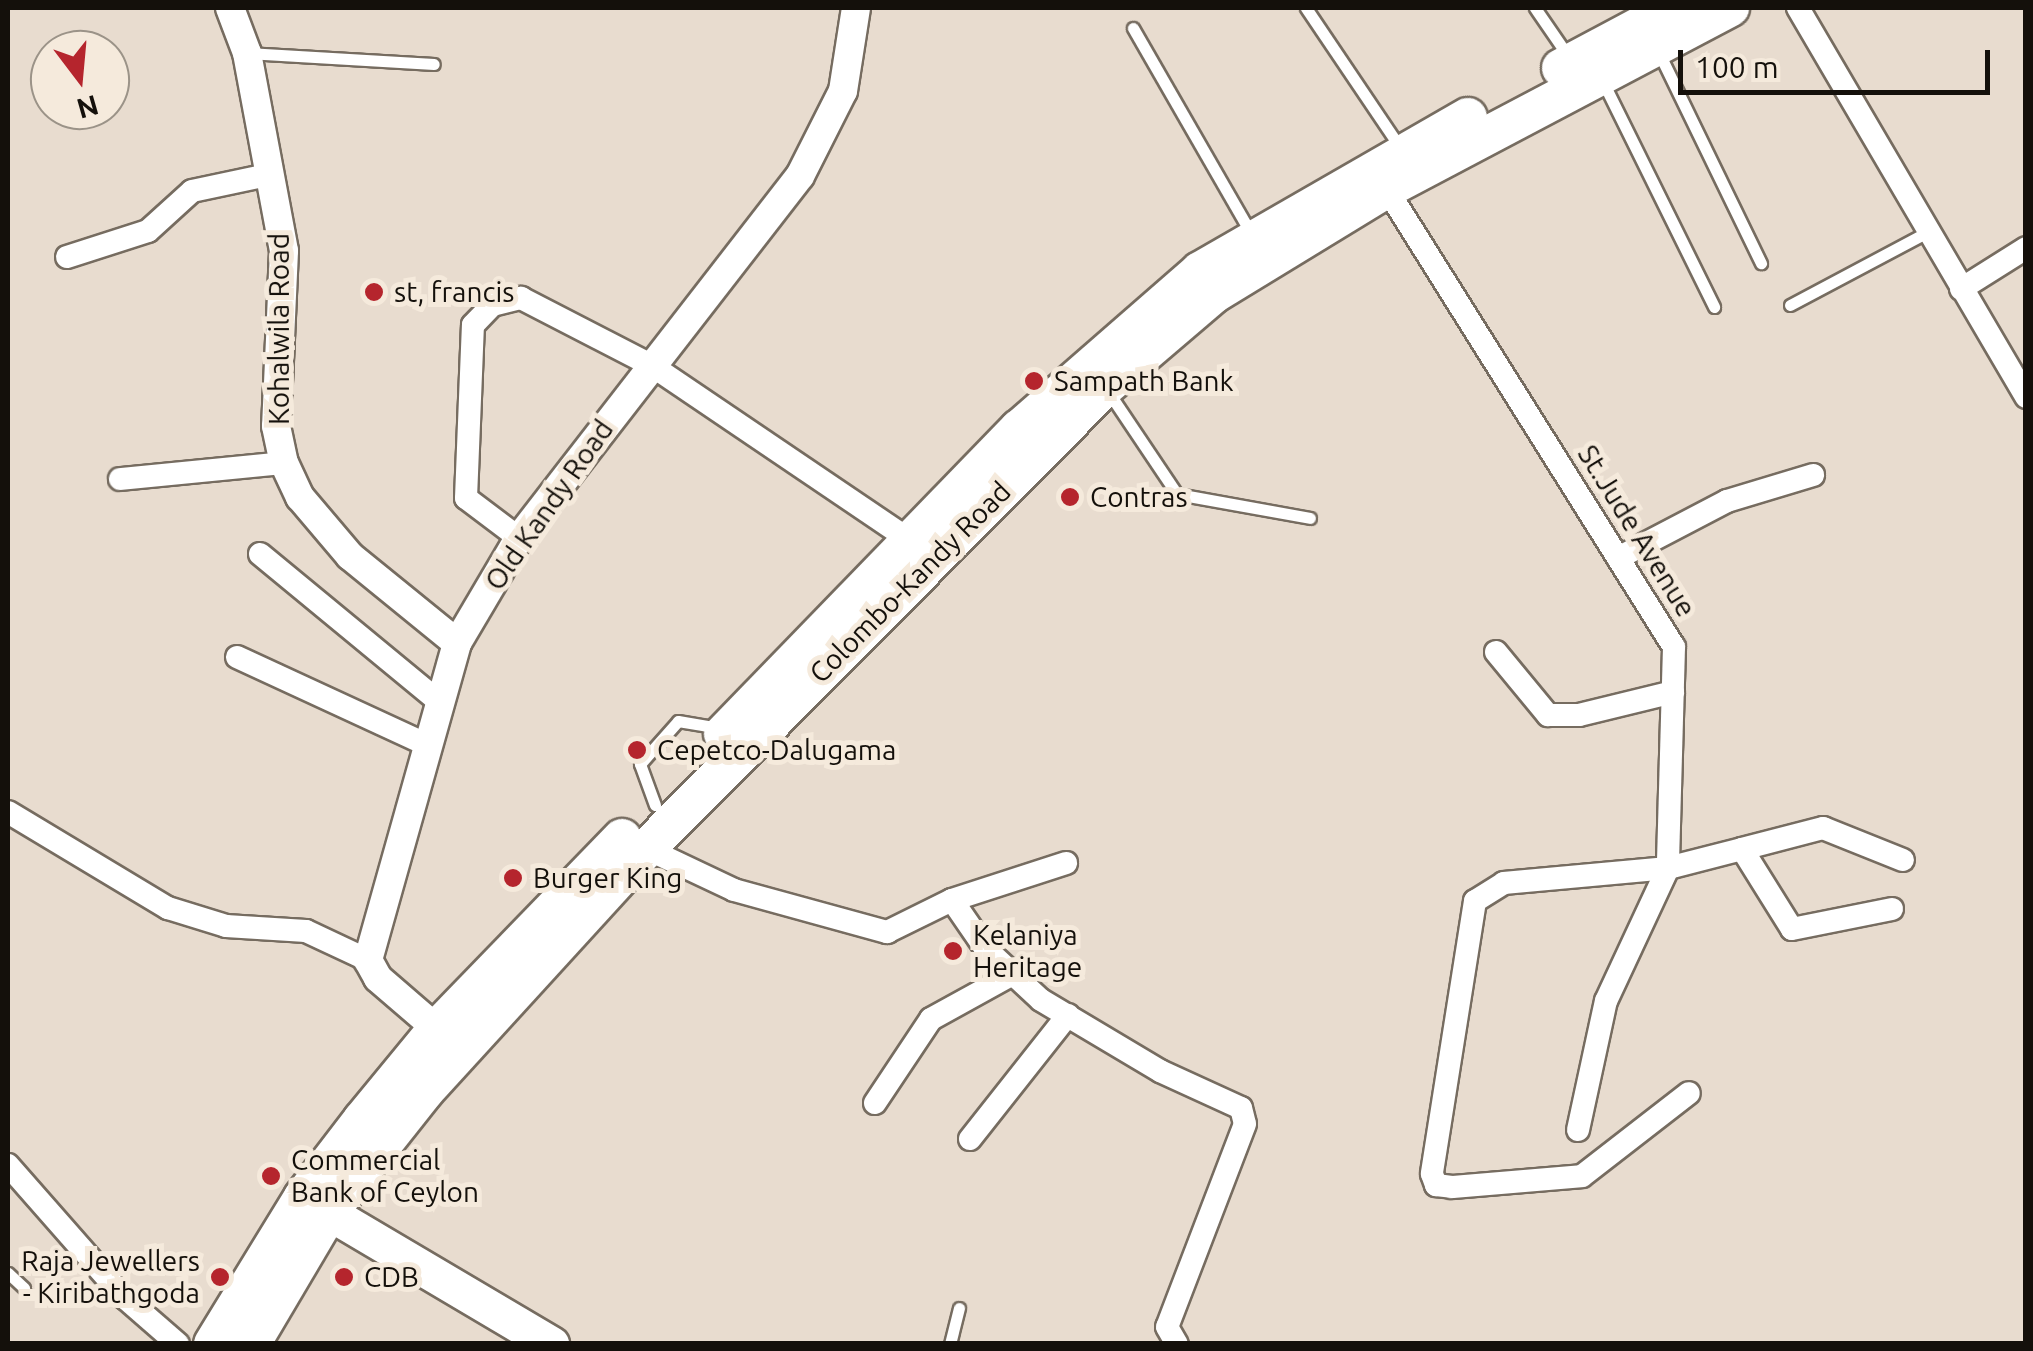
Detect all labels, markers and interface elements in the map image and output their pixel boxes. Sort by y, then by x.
north arrow [30,30,130,130]
scale bar [1683,30,1996,92]
text: 100 m [1695,50,1779,84]
text: N [74,90,102,125]
street label: Kohalwila Road [262,233,296,425]
place label: st, francis [394,275,514,309]
marker: st, francis [363,281,385,303]
place label: Sampath Bank [1054,364,1234,398]
marker: Sampath Bank [1023,370,1045,392]
street label: Old Kandy Road [478,413,620,597]
street label: St.Jude Avenue [1571,439,1703,623]
street label: Colombo-Kandy Road [802,474,1018,690]
place label: Contras [1090,480,1188,514]
marker: Contras [1059,486,1081,508]
place label: Cepetco-Dalugama [657,733,896,767]
marker: Cepetco-Dalugama [626,739,648,761]
place label: Burger King [533,861,682,895]
marker: Burger King [502,867,524,889]
place label: Kelaniya Heritage [973,918,1082,984]
marker: Kelaniya Heritage [942,940,964,962]
place label: Commercial Bank of Ceylon [291,1143,479,1209]
marker: Commercial Bank of Ceylon [260,1165,282,1187]
place label: Raja Jewellers - Kiribathgoda [21,1244,200,1310]
place label: CDB [364,1260,419,1294]
marker: Raja Jewellers - Kiribathgoda [209,1266,231,1288]
marker: CDB [333,1266,355,1288]

